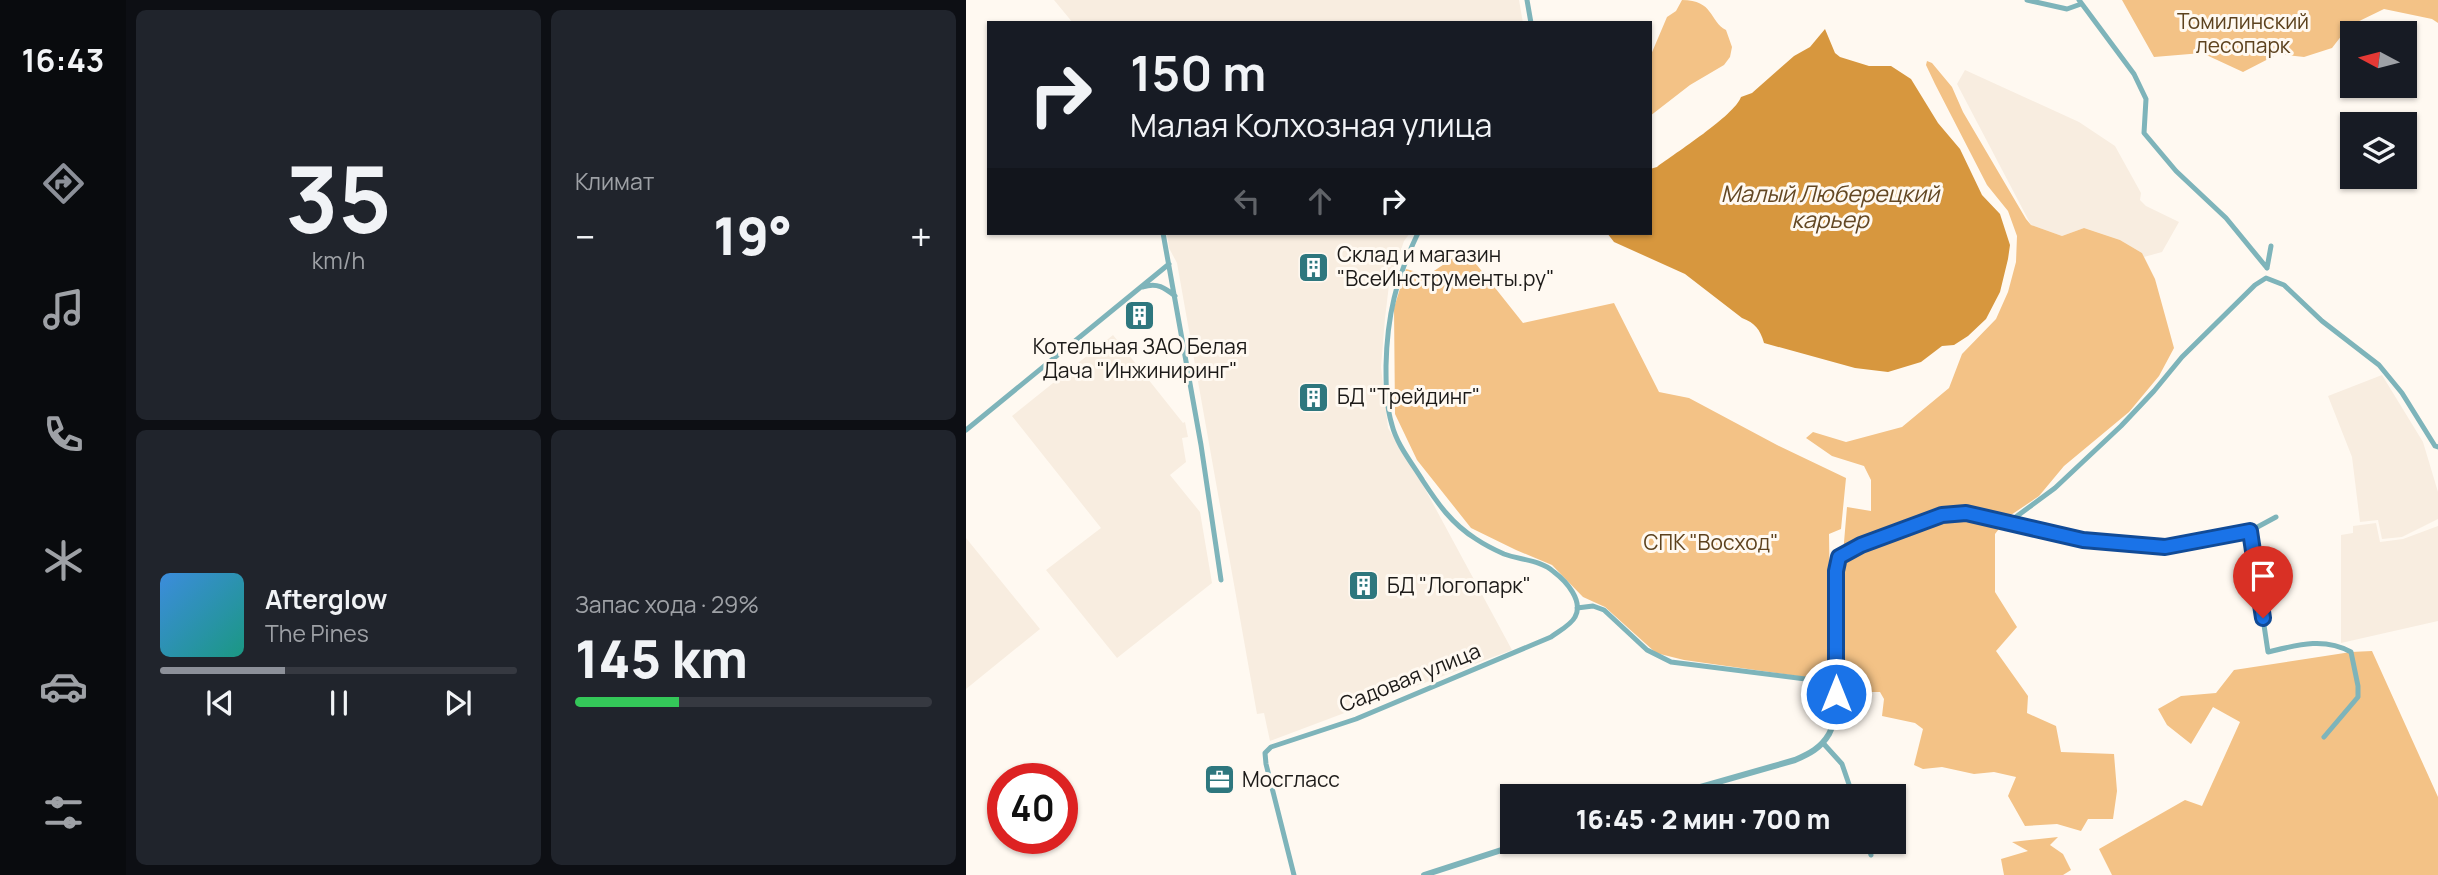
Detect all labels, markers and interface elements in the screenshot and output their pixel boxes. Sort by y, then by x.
park label: Томилинский лесопарк [2177,7,2309,59]
north arrow [2340,21,2417,98]
map controls [2340,21,2417,189]
text: 16:43 [22,38,104,82]
text: 150 m [1130,39,1266,106]
icon: right [1015,49,1106,140]
text: Малая Колхозная улица [1130,103,1492,147]
button: layers [2340,112,2417,189]
text: 35 [285,136,392,260]
icon: directions [39,159,88,208]
text: Климат [575,165,654,197]
water label: Малый Люберецкий карьер [1721,177,1941,235]
icon: left [1228,182,1266,220]
icon: ahead [1301,182,1339,220]
icon: right [1374,182,1412,220]
text: 19° [713,200,792,271]
text: − [575,210,596,262]
text: + [910,210,932,262]
place label: Склад и магазин "ВсеИнструменты.ру" [1337,240,1554,292]
text: km/h [312,244,365,276]
building icon: Склад и магазин "ВсеИнструменты.ру" [1297,250,1331,284]
icon: music [39,285,88,334]
building icon: Котельная ЗАО Белая Дача "Инжиниринг" [1123,298,1157,332]
place label: Котельная ЗАО Белая Дача "Инжиниринг" [1033,332,1247,384]
building icon: БД "Трейдинг" [1297,380,1331,414]
place label: БД "Трейдинг" [1337,382,1480,410]
icon: phone [39,410,88,459]
park label: СПК "Восход" [1644,528,1778,556]
icon: climate [39,536,88,585]
pin [2233,546,2293,618]
icon: arrive [2244,557,2282,595]
building icon: БД "Логопарк" [1347,569,1381,603]
place label: БД "Логопарк" [1387,571,1531,599]
text: Afterglow [265,581,387,617]
text: Запас хода · 29% [575,588,759,620]
text: The Pines [265,617,369,649]
text: 145 km [575,623,748,694]
street label: Садовая улица [1335,636,1484,718]
position arrow [1799,657,1873,731]
icon: car [39,662,88,711]
icon: previous [201,684,239,722]
icon: pause [320,684,358,722]
icon: next [439,684,477,722]
speed limit sign: 40 [987,763,1078,854]
office icon: Мосгласс [1202,763,1236,797]
place label: Мосгласс [1242,765,1340,793]
icon: filters [39,788,88,837]
text: 16:45 · 2 мин · 700 m [1576,801,1830,837]

